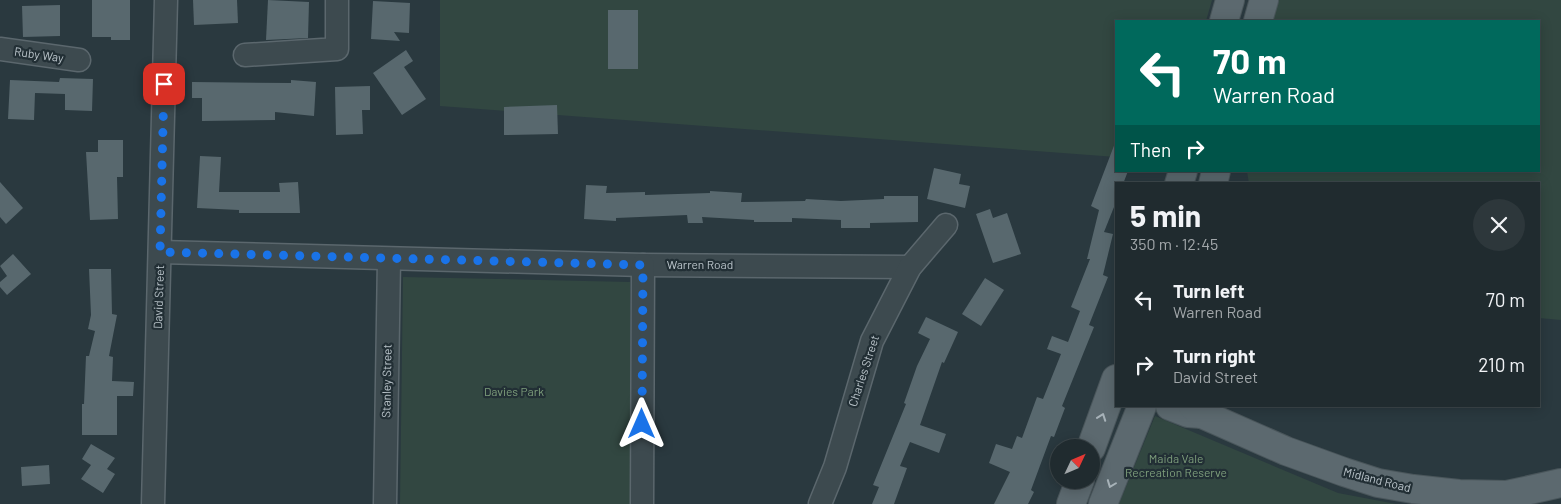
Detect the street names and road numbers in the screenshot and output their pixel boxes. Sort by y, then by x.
street label: Ruby Way [14,44,65,64]
street label: Warren Road [667,257,733,271]
street label: David Street [150,265,166,329]
street label: Charles Street [845,333,881,408]
street label: Stanley Street [378,344,394,418]
street label: Midland Road [1342,464,1412,494]

